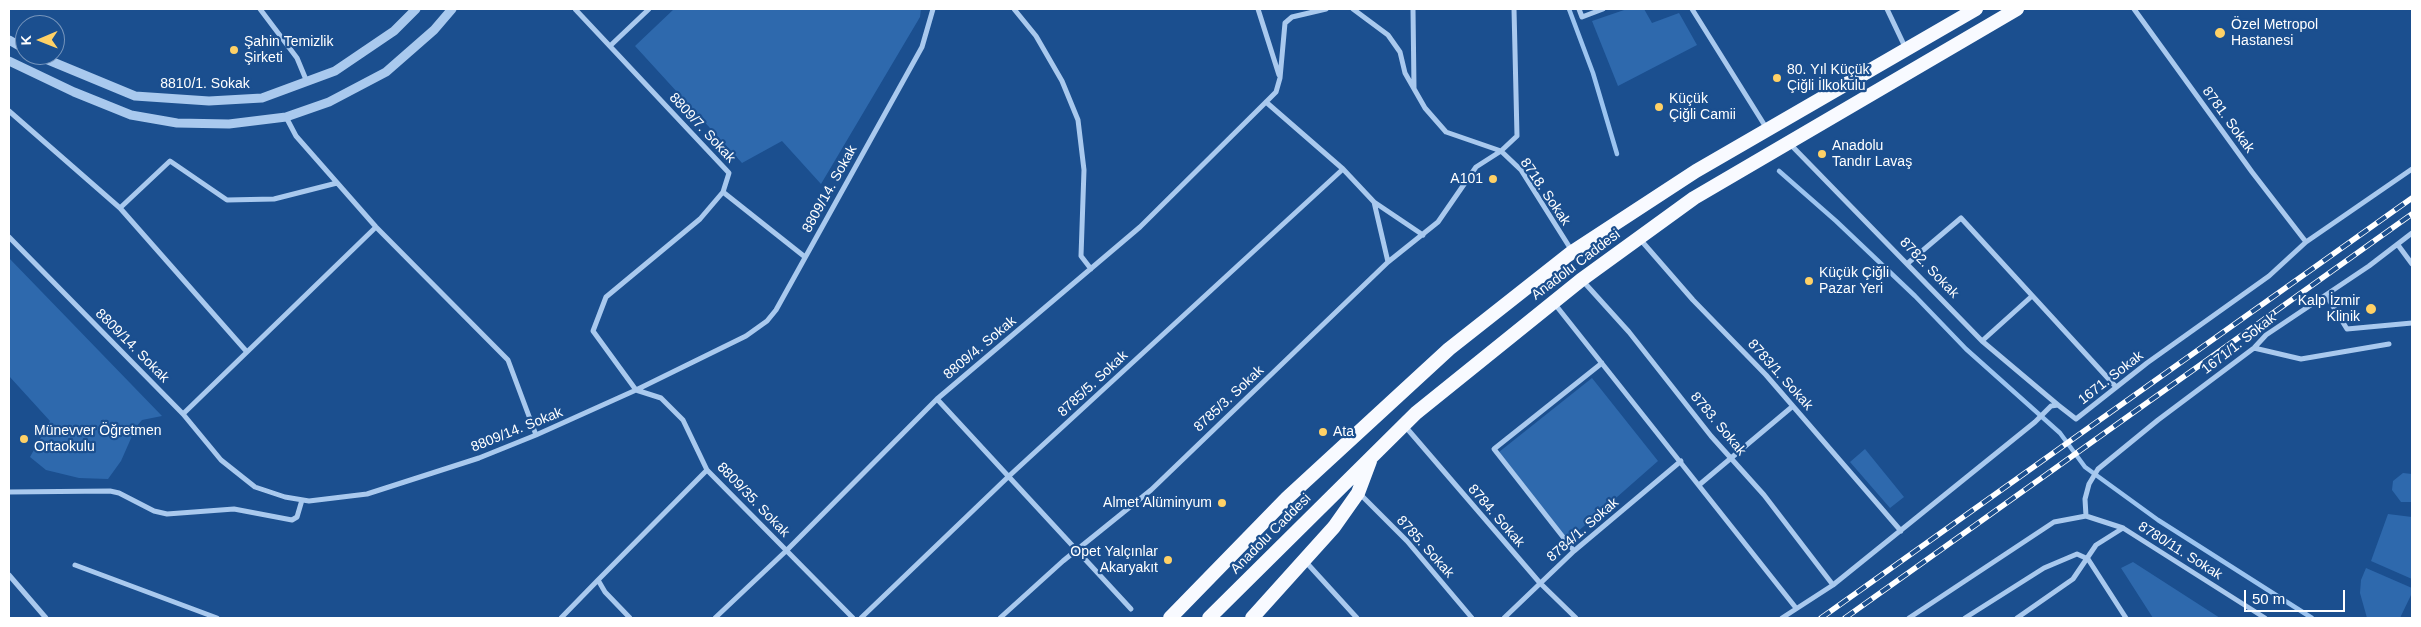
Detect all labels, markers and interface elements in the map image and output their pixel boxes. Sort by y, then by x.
north arrow [15,15,65,65]
place label: Özel Metropol Hastanesi [2231,17,2318,49]
marker: Özel Metropol Hastanesi [2213,26,2227,40]
place label: Şahin Temizlik Şirketi [244,34,333,66]
text: K [18,35,34,45]
marker: Şahin Temizlik Şirketi [228,44,240,56]
place label: 80. Yıl Küçük Çiğli İlkokulu [1787,62,1869,94]
marker: 80. Yıl Küçük Çiğli İlkokulu [1771,72,1783,84]
street label: 8810/1. Sokak [160,76,250,92]
street label: 8781. Sokak [2198,84,2258,156]
street label: 8809/7. Sokak [665,90,739,166]
place label: Küçük Çiğli Camii [1669,91,1736,124]
marker: Küçük Çiğli Camii [1653,101,1665,113]
place label: Anadolu Tandır Lavaş [1832,138,1912,170]
street label: 8809/14. Sokak [799,142,861,236]
marker: Anadolu Tandır Lavaş [1816,148,1828,160]
street label: 8718. Sokak [1516,155,1574,229]
place label: A101 [1450,171,1483,187]
marker: A101 [1487,173,1499,185]
street label: Anadolu Caddesi [1528,226,1624,304]
street label: 8782. Sokak [1896,234,1962,302]
place label: Küçük Çiğli Pazar Yeri [1819,265,1889,298]
marker: Küçük Çiğli Pazar Yeri [1803,275,1815,287]
place label: Kalp İzmir Klinik [2298,293,2360,326]
marker: Kalp İzmir Klinik [2364,302,2378,316]
street label: 8809/14. Sokak [92,306,172,386]
street label: 1671/1. Sokak [2199,310,2279,378]
street label: 8809/4. Sokak [940,313,1020,383]
street label: 8783/1. Sokak [1744,336,1816,414]
street label: 8785/5. Sokak [1055,347,1131,421]
street label: 1671. Sokak [2075,347,2147,409]
street label: 8785/3. Sokak [1191,362,1267,436]
street label: 8783. Sokak [1687,389,1749,459]
street label: 8809/14. Sokak [469,404,565,456]
place label: Münevver Öğretmen Ortaokulu [34,423,162,456]
place label: Ata [1333,424,1354,440]
marker: Ata [1317,426,1329,438]
marker: Münevver Öğretmen Ortaokulu [18,433,30,445]
street label: 8809/35. Sokak [713,459,793,541]
street label: 8784. Sokak [1464,481,1528,551]
street label: Anadolu Caddesi [1227,490,1315,578]
street label: 8784/1. Sokak [1544,494,1622,566]
place label: Almet Alüminyum [1103,495,1212,511]
marker: Almet Alüminyum [1216,497,1228,509]
street label: 8785. Sokak [1393,512,1457,582]
street label: 8780/11. Sokak [2135,518,2225,584]
place label: Opet Yalçınlar Akaryakıt [1070,544,1158,576]
marker: Opet Yalçınlar Akaryakıt [1162,554,1174,566]
scale bar [2246,580,2347,612]
text: 50 m [2252,590,2285,607]

